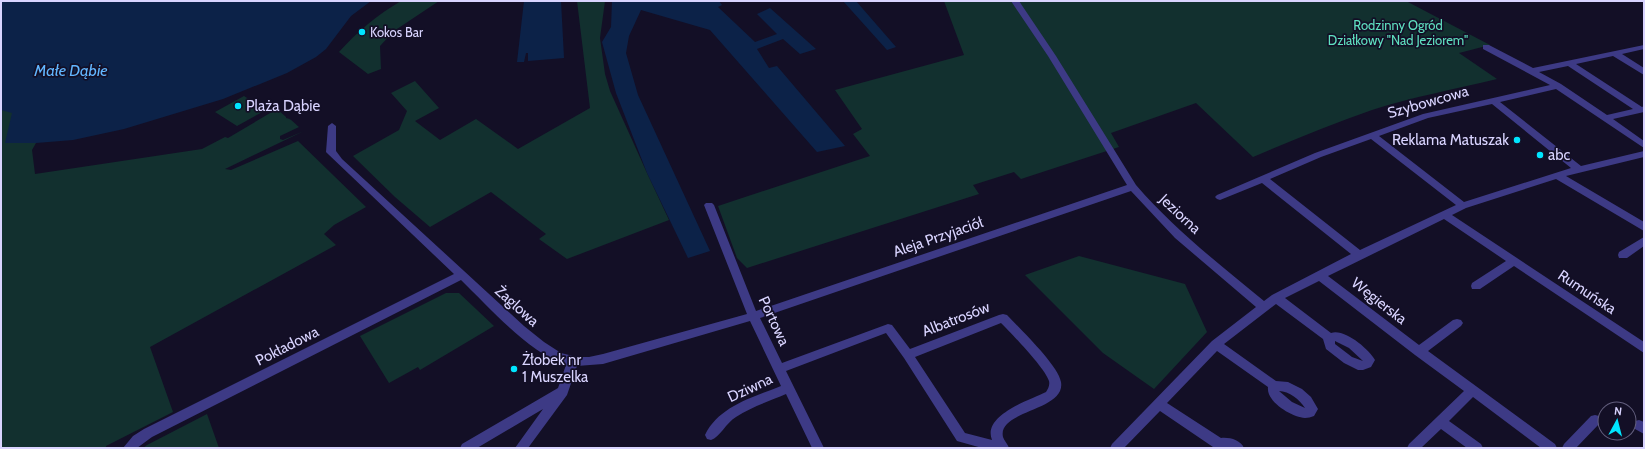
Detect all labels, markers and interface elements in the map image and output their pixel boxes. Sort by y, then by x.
park label: Rodzinny Ogród Działkowy "Nad Jeziorem" [1328,17,1468,48]
place label: Kokos Bar [370,24,424,40]
marker: Kokos Bar [357,27,367,37]
water label: Małe Dąbie [33,61,108,80]
street label: Szybowcowa [1385,82,1471,122]
place label: Plaża Dąbie [246,97,320,115]
marker: Plaża Dąbie [233,101,243,111]
place label: Reklama Matuszak [1392,131,1509,149]
marker: Reklama Matuszak [1512,135,1522,145]
place label: abc [1548,146,1571,164]
marker: abc [1535,150,1545,160]
street label: Jeziorna [1155,190,1205,238]
street label: Aleja Przyjaciół [891,213,986,261]
street label: Rumuńska [1555,266,1620,318]
street label: Węgierska [1348,274,1411,329]
street label: Żaglowa [491,281,544,331]
street label: Portowa [755,293,794,349]
street label: Albatrosów [920,298,993,340]
street label: Pokładowa [252,322,322,370]
place label: Żłobek nr 1 Muszelka [522,350,589,386]
marker: Żłobek nr 1 Muszelka [509,364,519,374]
street label: Dziwna [725,369,776,406]
north arrow [1597,401,1637,441]
text: N [1614,404,1623,418]

